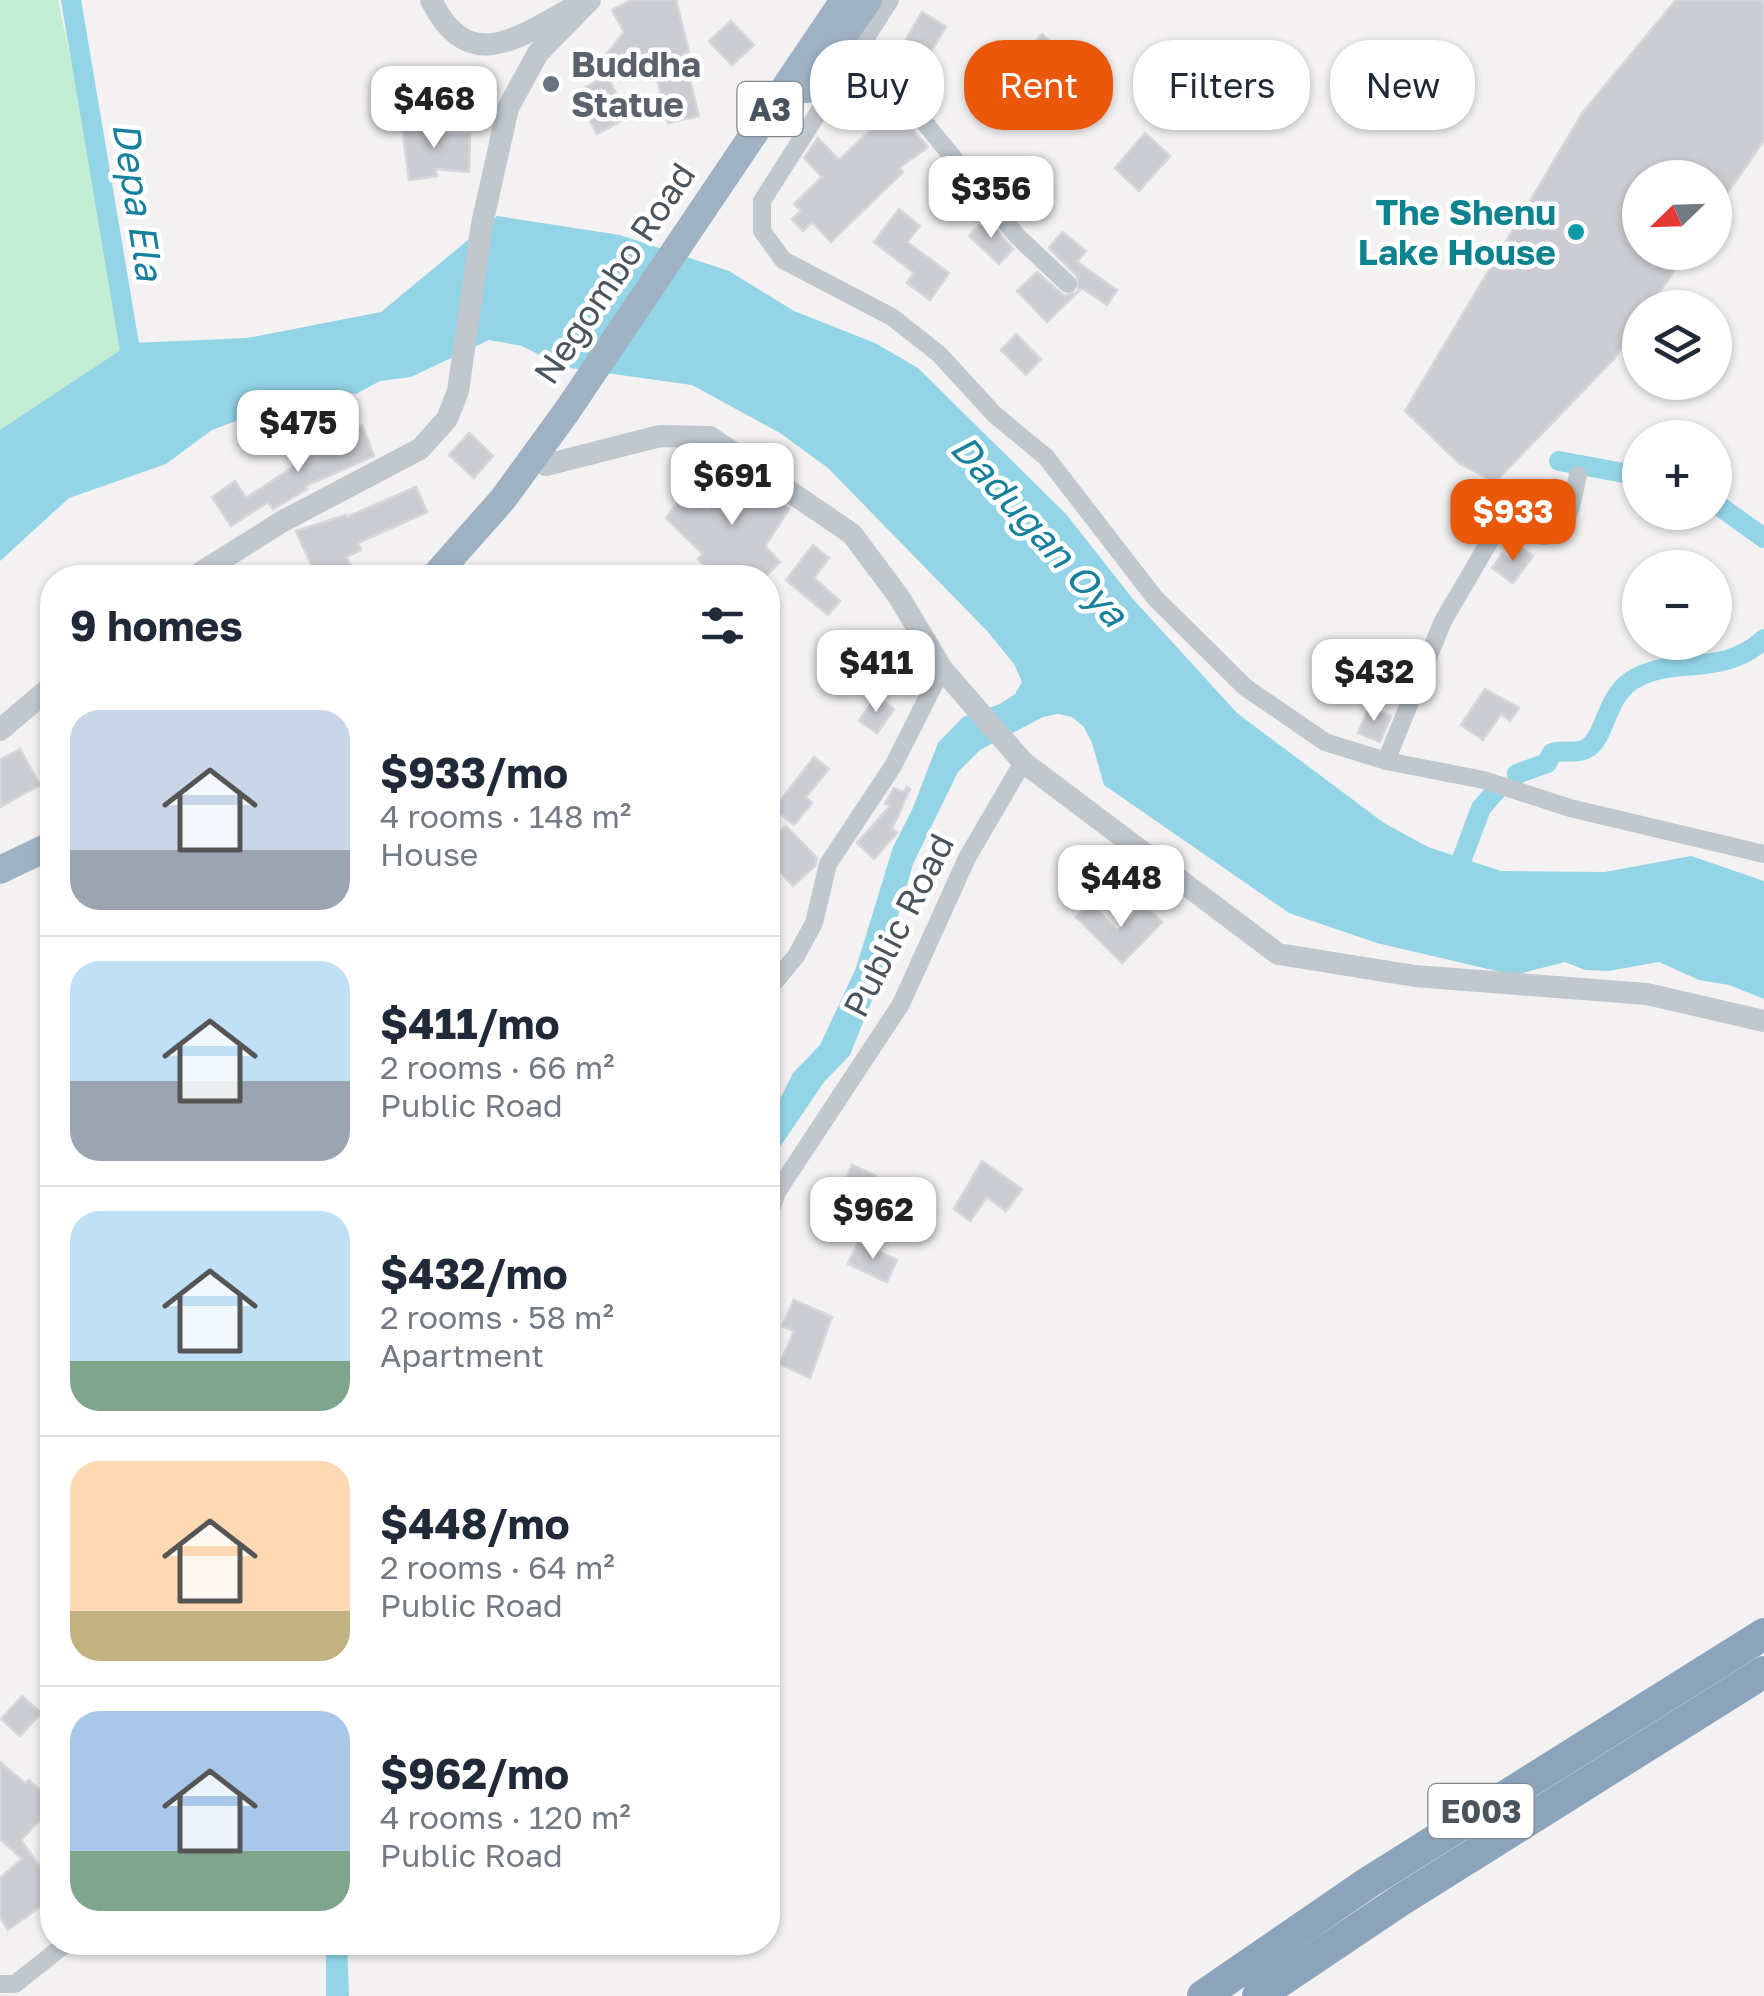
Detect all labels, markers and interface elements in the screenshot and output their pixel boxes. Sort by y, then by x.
chip: Buy [810,40,944,130]
chip: Rent [964,40,1113,130]
chip: Filters [1133,40,1310,130]
chip: New [1330,40,1475,130]
place label: Buddha Statue [571,43,701,125]
pin: $468 [375,66,493,151]
marker: Buddha Statue [540,73,562,95]
text: $468 [393,79,475,117]
road number: A3 [738,82,802,136]
water label: Depa Ela [104,119,174,285]
street label: Negombo Road [525,155,703,391]
pin: $356 [932,156,1050,241]
north arrow [1622,160,1732,270]
map controls [1622,160,1732,660]
text: $356 [951,169,1031,207]
place label: The Shenu Lake House [1358,191,1556,273]
marker: The Shenu Lake House [1565,221,1587,243]
button: layers [1622,290,1732,400]
pin: $475 [239,390,357,475]
text: $475 [259,403,337,441]
button: + [1622,420,1732,530]
water label: Dadugan Oya [942,425,1139,636]
pin: $691 [673,443,791,528]
text: $691 [693,456,771,494]
pin: $933 [1454,479,1572,564]
text: $933 [1473,492,1553,530]
button: − [1622,550,1732,660]
icon: filters [695,598,750,653]
text: 9 homes [70,600,243,650]
pin: $411 [817,630,935,715]
pin: $432 [1315,639,1433,724]
text: $411 [839,643,913,681]
text: $432 [1334,652,1414,690]
text: $933/mo [380,747,568,797]
icon: home [150,750,270,870]
text: 4 rooms · 148 m² [380,797,631,835]
street label: Public Road [834,826,962,1024]
text: House [380,835,478,873]
pin: $448 [1062,845,1180,930]
text: $448 [1080,858,1162,896]
text: $411/mo [380,998,560,1048]
icon: home [150,1001,270,1121]
text: 2 rooms · 66 m² [380,1048,615,1086]
text: Public Road [380,1086,563,1124]
pin: $962 [814,1177,932,1262]
text: $962 [832,1190,914,1228]
text: $432/mo [380,1248,568,1298]
icon: home [150,1251,270,1371]
text: 2 rooms · 58 m² [380,1298,614,1336]
text: Apartment [380,1336,544,1374]
text: $448/mo [380,1498,570,1548]
icon: home [150,1501,270,1621]
text: 2 rooms · 64 m² [380,1548,615,1586]
text: Public Road [380,1586,563,1624]
text: $962/mo [380,1748,569,1798]
icon: home [150,1751,270,1871]
road number: E003 [1428,1784,1534,1838]
text: 4 rooms · 120 m² [380,1798,631,1836]
text: Public Road [380,1836,563,1874]

